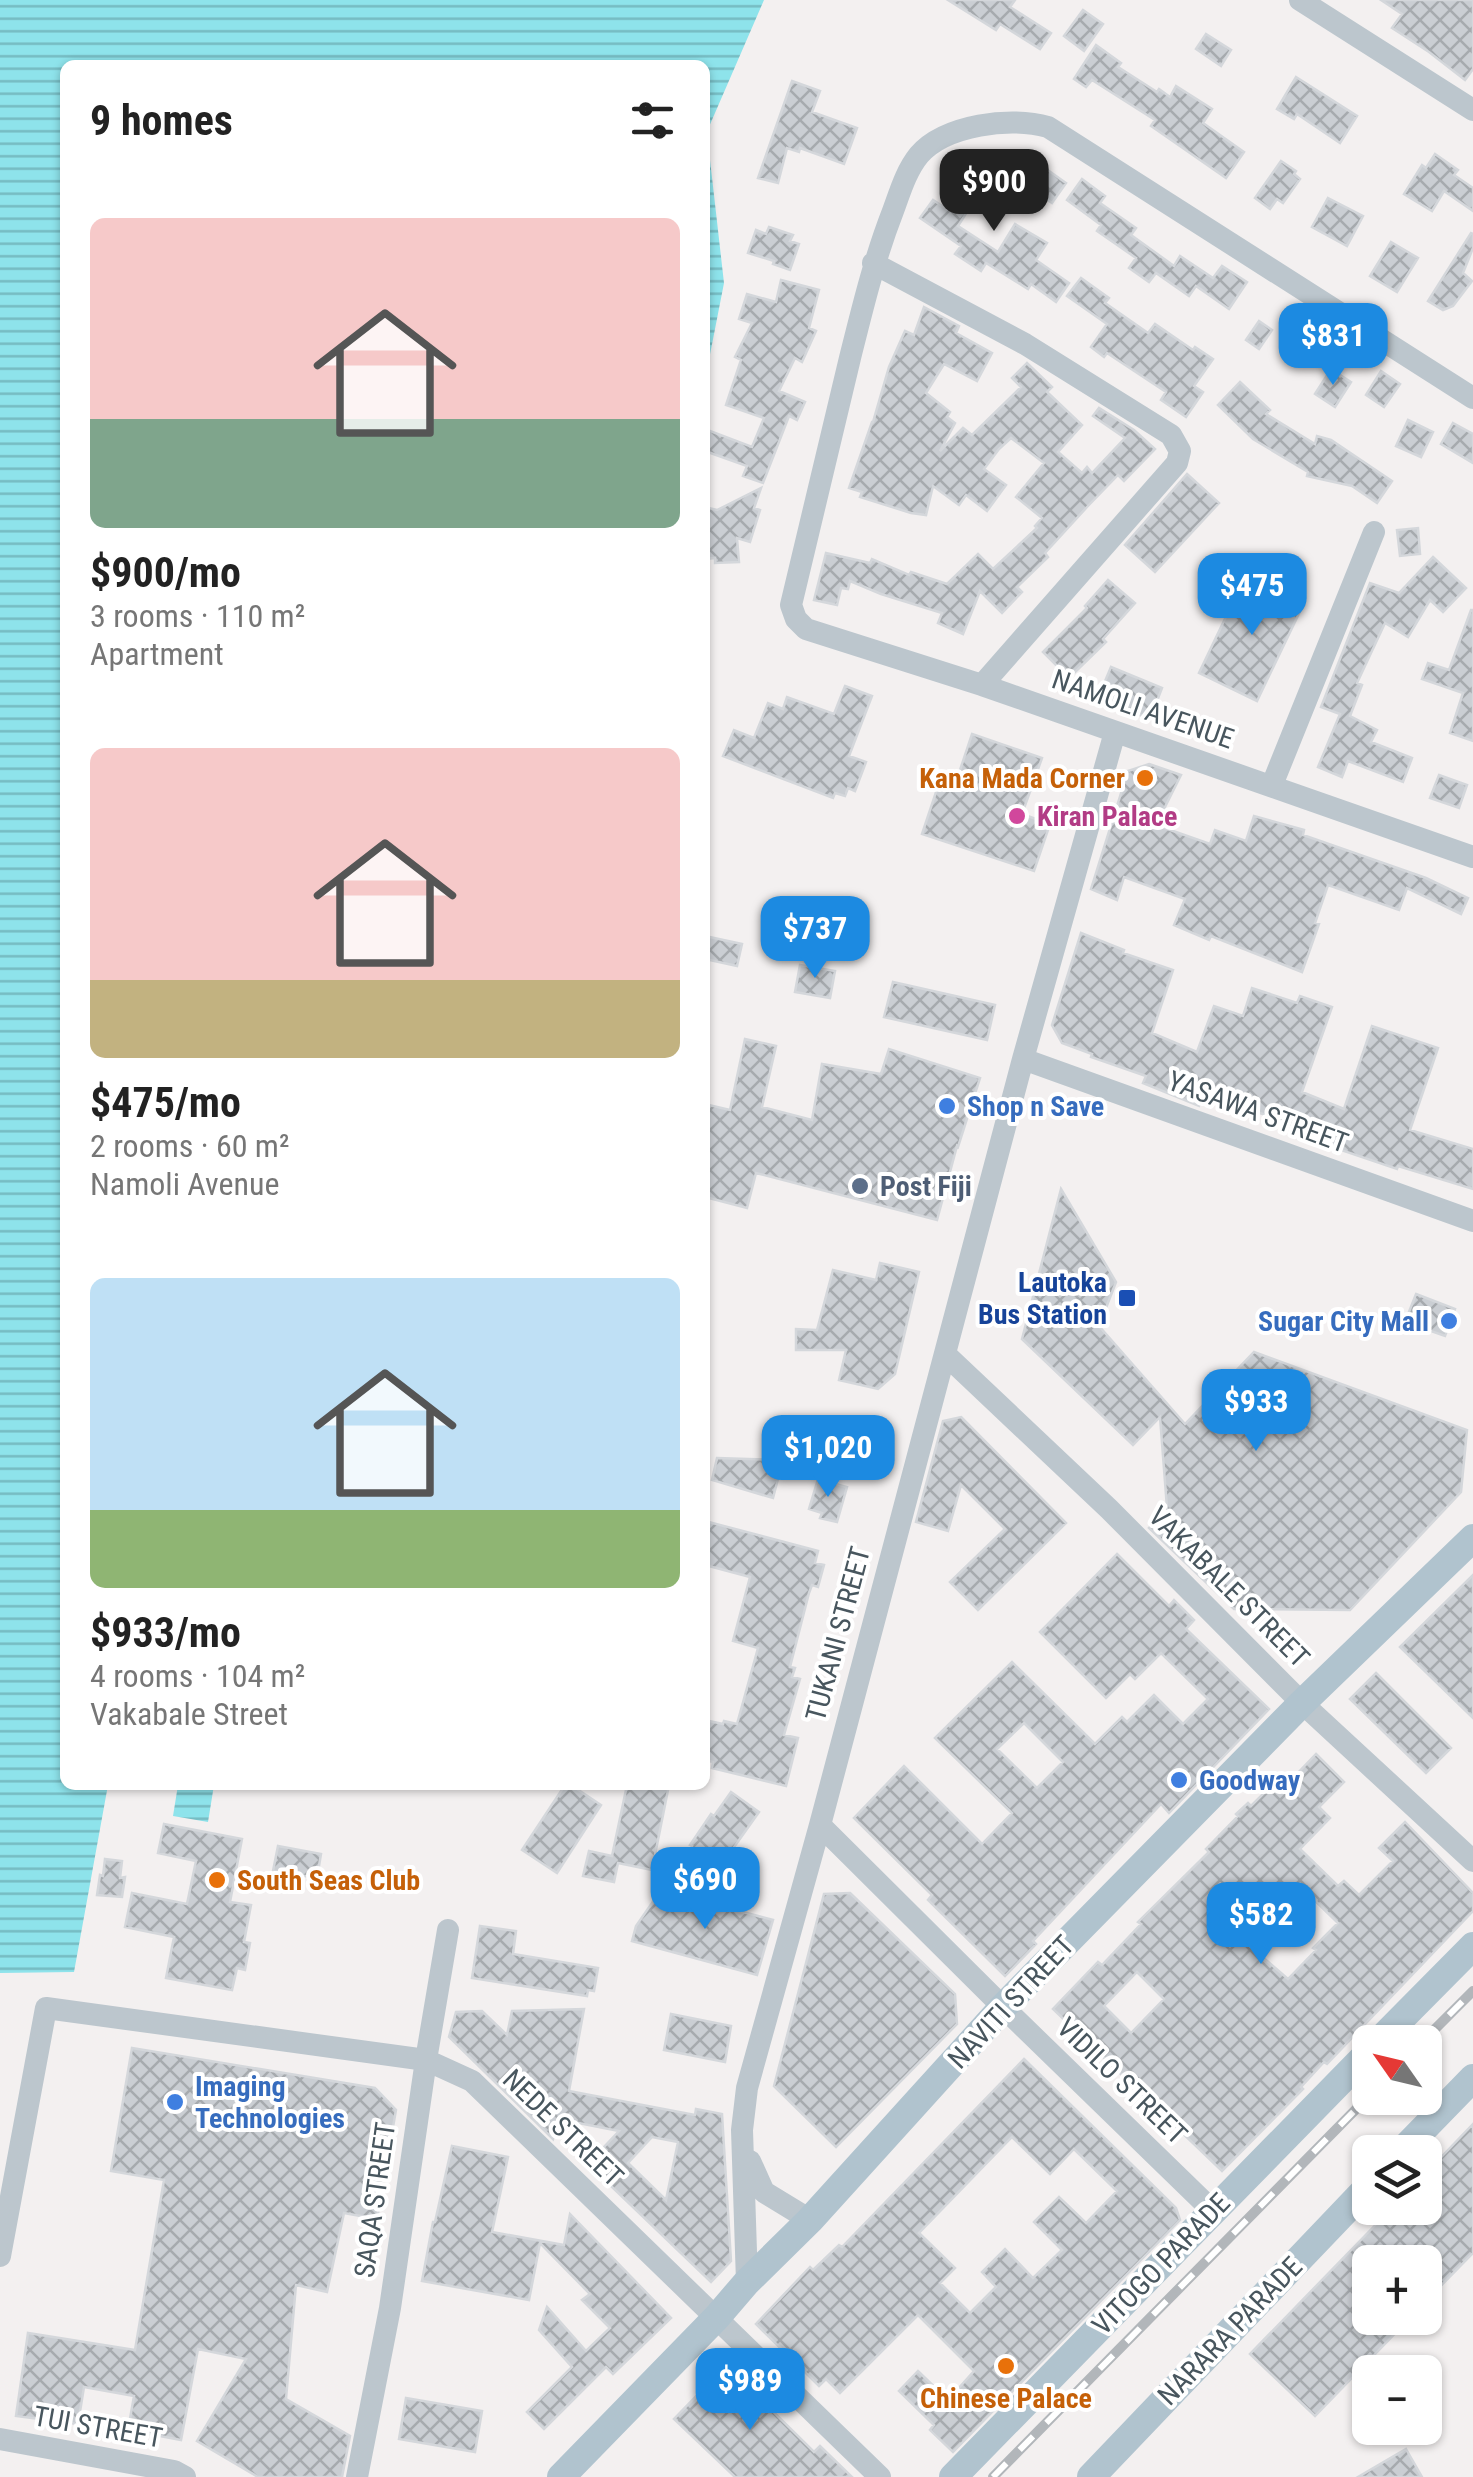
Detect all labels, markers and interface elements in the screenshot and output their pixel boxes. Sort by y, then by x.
icon: filters [625,93,680,148]
text: 9 homes [90,96,233,145]
pin: $900 [935,149,1053,234]
text: $900 [962,162,1026,200]
icon: home [295,283,475,463]
pin: $831 [1274,303,1392,388]
text: $831 [1301,316,1365,354]
text: $900/mo [90,548,241,597]
pin: $475 [1193,553,1311,638]
text: $475 [1220,566,1284,604]
text: 3 rooms · 110 m² [90,597,305,635]
text: Apartment [90,635,224,673]
street label: NAMOLI AVENUE [1048,662,1238,756]
place label: Kana Mada Corner [919,762,1125,795]
marker: Kana Mada Corner [1134,767,1156,789]
place label: Kiran Palace [1037,800,1177,833]
marker: Kiran Palace [1006,805,1028,827]
icon: home [295,813,475,993]
pin: $737 [756,896,874,981]
text: $737 [783,909,847,947]
street label: YASAWA STREET [1163,1064,1353,1160]
text: $475/mo [90,1078,241,1127]
place label: Shop n Save [967,1090,1104,1123]
marker: Shop n Save [936,1095,958,1117]
text: 2 rooms · 60 m² [90,1127,289,1165]
text: Namoli Avenue [90,1165,279,1203]
place label: Post Fiji [880,1170,972,1203]
marker: Post Fiji [849,1175,871,1197]
place label: Lautoka Bus Station [978,1266,1107,1331]
marker: Lautoka Bus Station [1116,1287,1138,1309]
place label: Sugar City Mall [1258,1305,1429,1338]
marker: Sugar City Mall [1438,1310,1460,1332]
icon: home [295,1343,475,1523]
pin: $933 [1197,1369,1315,1454]
text: $933 [1224,1382,1288,1420]
pin: $1,020 [747,1415,909,1500]
text: $1,020 [784,1428,872,1466]
street label: VAKABALE STREET [1142,1500,1316,1674]
street label: TUKANI STREET [799,1543,877,1725]
text: $933/mo [90,1608,241,1657]
text: 4 rooms · 104 m² [90,1657,305,1695]
text: Vakabale Street [90,1695,288,1733]
place label: Goodway [1199,1764,1301,1797]
marker: Goodway [1168,1769,1190,1791]
pin: $690 [646,1847,764,1932]
text: $690 [673,1860,737,1898]
place label: South Seas Club [237,1864,420,1897]
marker: South Seas Club [206,1869,228,1891]
pin: $582 [1202,1882,1320,1967]
text: $582 [1229,1895,1293,1933]
street label: NAVITI STREET [941,1929,1081,2075]
street label: VIDILO STREET [1050,2011,1194,2151]
north arrow [1352,2025,1442,2115]
map controls [1352,2025,1442,2445]
street label: NEDE STREET [496,2063,630,2193]
place label: Imaging Technologies [195,2070,345,2135]
marker: Imaging Technologies [164,2091,186,2113]
street label: SAQA STREET [348,2120,402,2280]
button: layers [1352,2135,1442,2225]
street label: VITOGO PARADE [1085,2186,1237,2342]
button: + [1352,2245,1442,2335]
street label: NARARA PARADE [1151,2250,1309,2412]
pin: $989 [691,2348,809,2433]
marker: Chinese Palace [995,2355,1017,2377]
button: − [1352,2355,1442,2445]
text: $989 [718,2361,782,2399]
place label: Chinese Palace [920,2382,1092,2415]
street label: TUI STREET [31,2399,165,2455]

